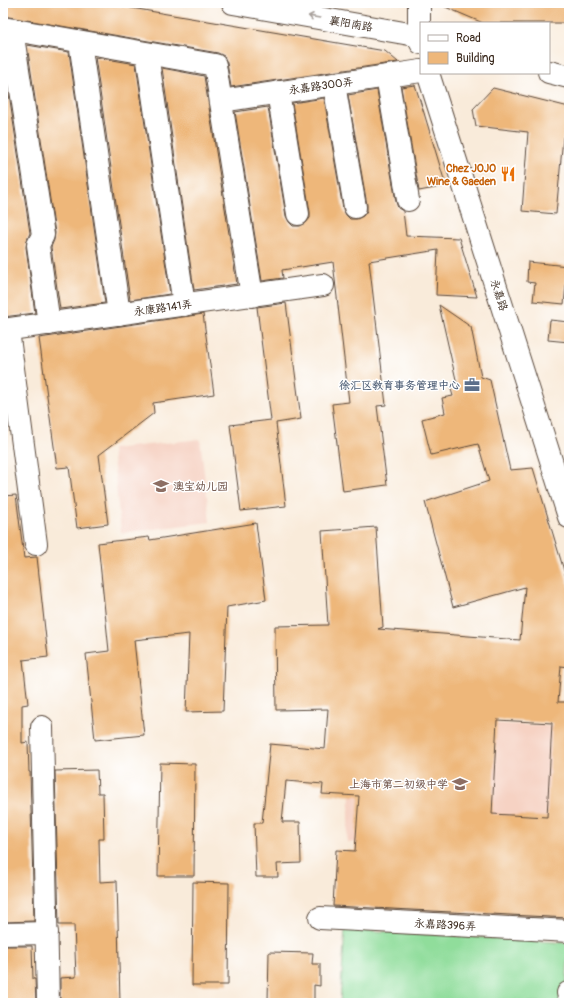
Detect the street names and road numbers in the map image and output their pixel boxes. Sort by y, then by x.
street label: 襄阳南路 [328,14,374,34]
street label: 永嘉路300弄 [288,75,354,97]
street label: 永嘉路 [488,277,510,313]
street label: 永康路141弄 [133,297,193,319]
street label: 永嘉路396弄 [414,917,476,933]

